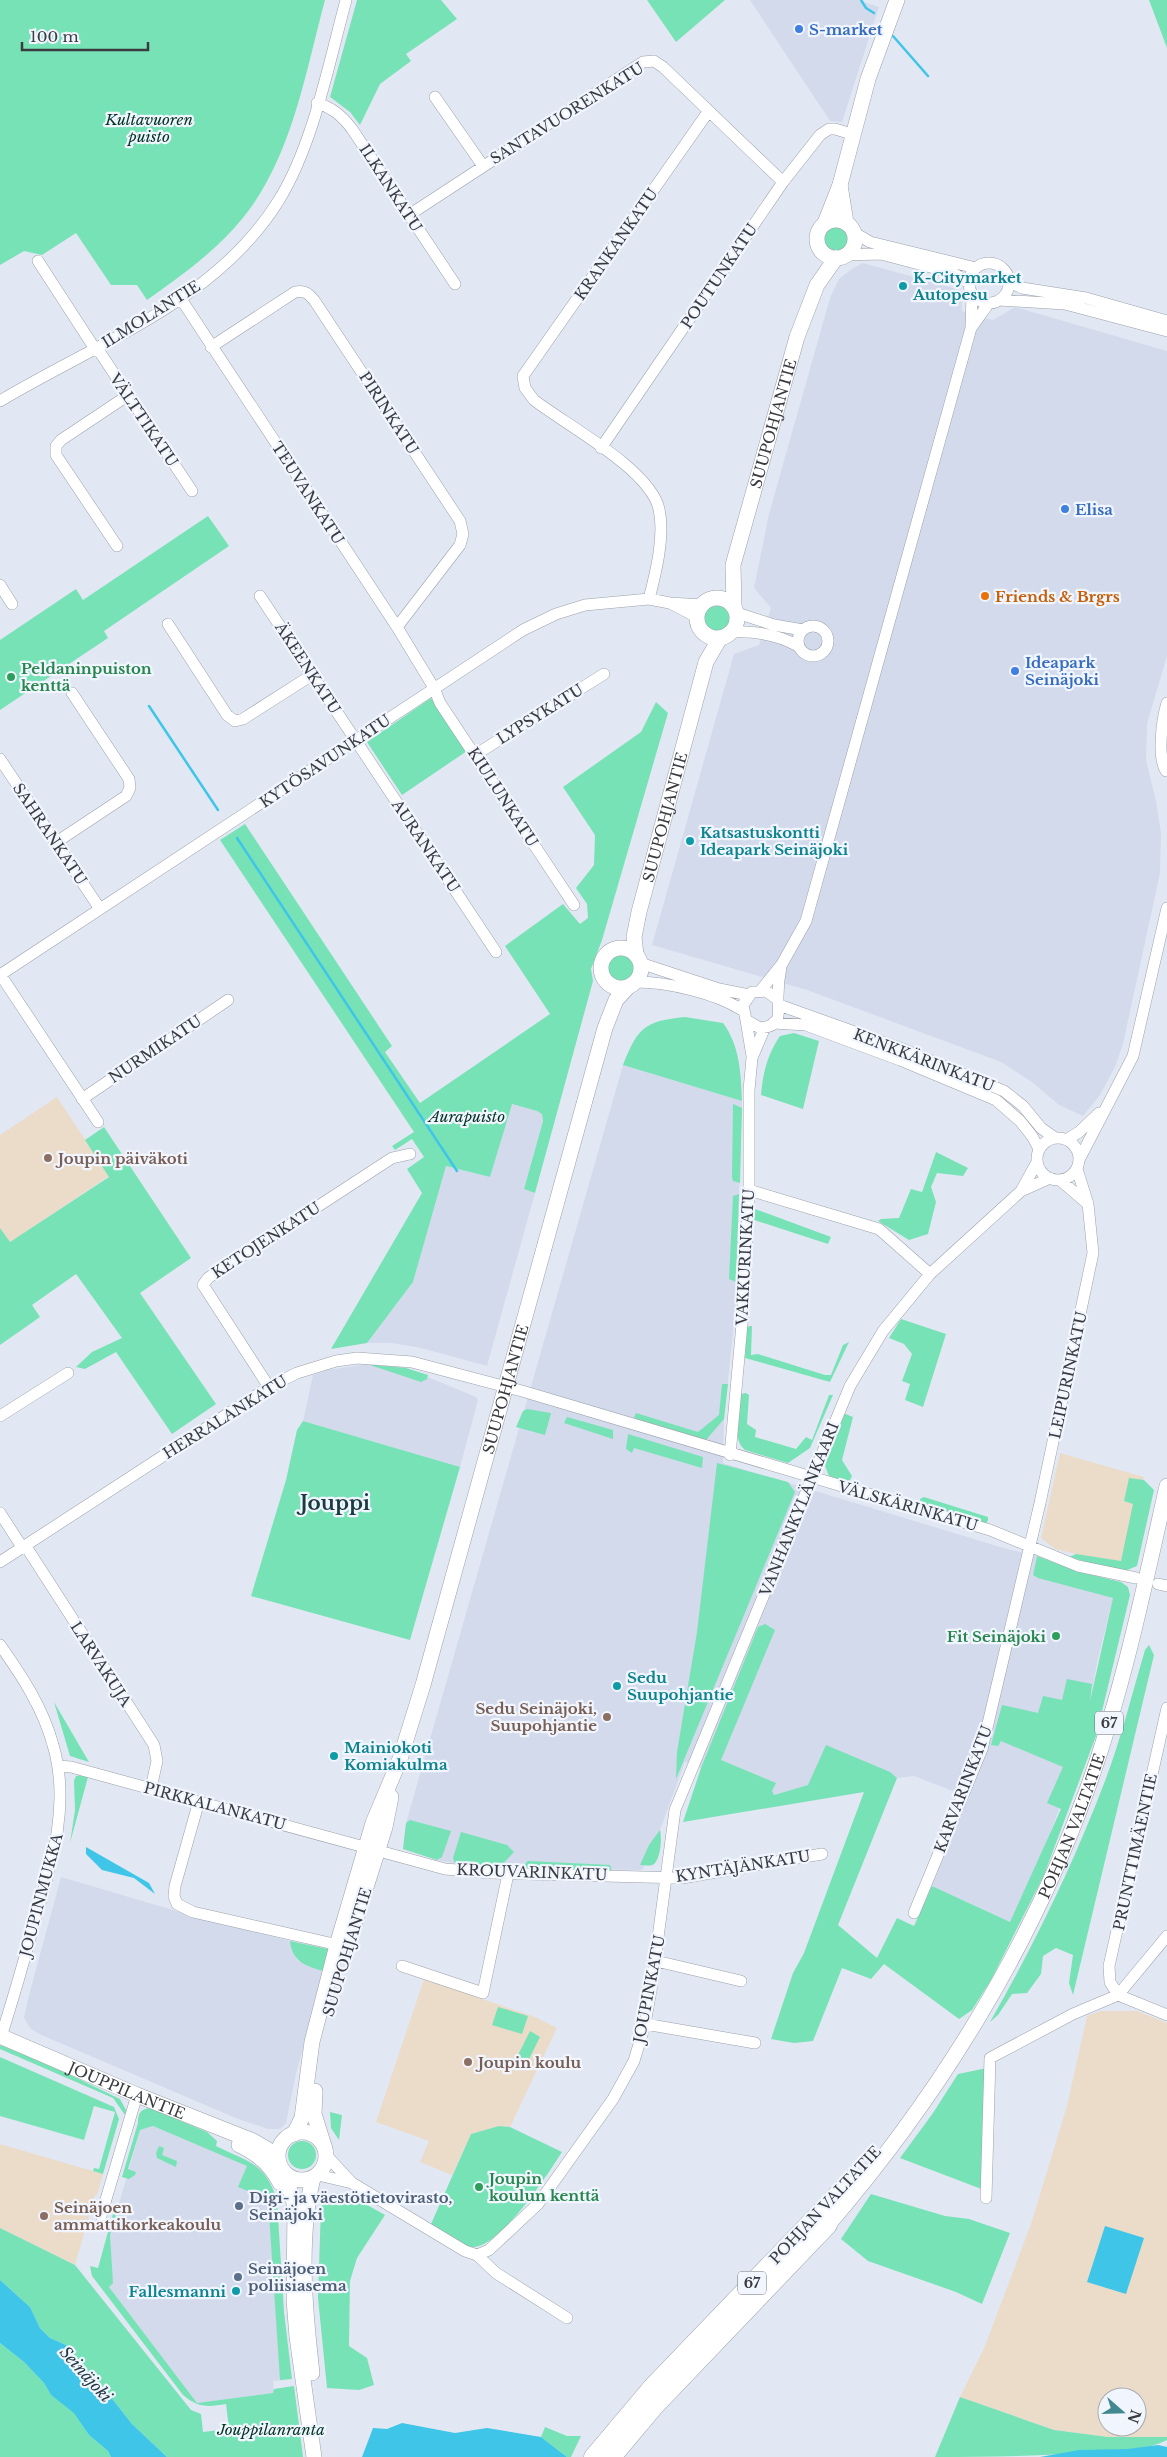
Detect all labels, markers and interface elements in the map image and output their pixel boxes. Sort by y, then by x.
scale bar [22,20,149,52]
place label: S-market [809,20,883,39]
marker: S-market [793,23,805,35]
text: 100 m [30,27,79,46]
street label: SANTAVUORENKATU [487,58,648,168]
park label: Kultavuoren puisto [104,110,193,146]
street label: ILKANKATU [356,140,427,236]
street label: KRANKANKATU [570,184,662,304]
street label: POUTUNKATU [677,220,761,332]
place label: K-Citymarket Autopesu [912,268,1022,304]
street label: ILMOLANTIE [98,276,204,352]
marker: K-Citymarket Autopesu [897,280,909,292]
street label: SUUPOHJANTIE [745,356,800,490]
street label: PIRINKATU [355,368,423,458]
street label: VÄLTTIKATU [105,369,182,471]
street label: TEUVANKATU [268,438,348,548]
place label: Elisa [1075,500,1113,519]
marker: Elisa [1059,503,1071,515]
place label: Friends & Brgrs [995,587,1120,606]
marker: Friends & Brgrs [979,590,991,602]
street label: ÄKEENKATU [271,618,345,718]
place label: Ideapark Seinäjoki [1025,653,1099,689]
place label: Peldaninpuiston kenttä [21,659,152,695]
marker: Ideapark Seinäjoki [1009,665,1021,677]
marker: Peldaninpuiston kenttä [5,671,17,683]
street label: LYPSYKATU [493,680,587,748]
street label: KYTÖSAVUNKATU [256,710,394,812]
street label: KIULUNKATU [464,744,542,850]
street label: SUUPOHJANTIE [638,750,691,884]
street label: SAHRANKATU [9,779,91,889]
street label: AURANKATU [387,795,464,896]
place label: Katsastuskontti Ideapark Seinäjoki [700,823,849,859]
marker: Katsastuskontti Ideapark Seinäjoki [684,835,696,847]
street label: NURMIKATU [105,1011,205,1087]
street label: KENKKÄRINKATU [851,1024,997,1096]
park label: Aurapuisto [427,1107,505,1126]
place label: Joupin päiväkoti [55,1149,188,1168]
marker: Joupin päiväkoti [42,1152,54,1164]
street label: VAKKURINKATU [732,1188,758,1327]
street label: KETOJENKATU [208,1198,324,1282]
street label: LEIPURINKATU [1045,1309,1091,1441]
street label: SUUPOHJANTIE [478,1322,532,1456]
street label: HERRALANKATU [159,1371,291,1463]
street label: VANHANKYLÄNKAARI [755,1419,843,1600]
street label: VÄLSKÄRINKATU [835,1477,980,1535]
district label: Jouppi [296,1491,370,1515]
street label: LARVAKUJA [66,1618,136,1711]
place label: Fit Seinäjoki [947,1627,1047,1646]
marker: Fit Seinäjoki [1050,1630,1062,1642]
place label: Sedu Suupohjantie [627,1668,734,1704]
marker: Sedu Suupohjantie [611,1680,623,1692]
place label: Sedu Seinäjoki, Suupohjantie [475,1699,597,1735]
marker: Sedu Seinäjoki, Suupohjantie [601,1711,613,1723]
road number: 67 [1095,1712,1123,1735]
street label: KARVARINKATU [930,1722,996,1856]
place label: Mainiokoti Komiakulma [344,1738,448,1774]
marker: Mainiokoti Komiakulma [328,1750,340,1762]
street label: POHJAN VALTATIE [1034,1751,1109,1902]
street label: PRUNTTIMÄENTIE [1109,1772,1161,1932]
street label: PIRKKALANKATU [142,1778,288,1834]
street label: JOUPINMUKKA [15,1831,67,1961]
street label: KYNTÄJÄNKATU [674,1846,812,1886]
street label: KROUVARINKATU [456,1860,608,1884]
street label: SUUPOHJANTIE [318,1885,376,2019]
street label: JOUPINKATU [629,1933,669,2047]
place label: Joupin koulu [475,2053,582,2072]
street label: JOUPPILANTIE [64,2056,188,2123]
marker: Joupin koulu [462,2056,474,2068]
street label: POHJAN VALTATIE [765,2142,885,2268]
place label: Joupin koulun kenttä [486,2169,600,2205]
marker: Joupin koulun kenttä [473,2181,485,2193]
place label: Digi- ja väestötietovirasto, Seinäjoki [249,2188,453,2224]
place label: Seinäjoen ammattikorkeakoulu [54,2198,222,2234]
marker: Digi- ja väestötietovirasto, Seinäjoki [233,2200,245,2212]
marker: Seinäjoen ammattikorkeakoulu [38,2210,50,2222]
place label: Seinäjoen poliisiasema [248,2259,347,2295]
marker: Seinäjoen poliisiasema [232,2271,244,2283]
road number: 67 [738,2272,766,2294]
place label: Fallesmanni [129,2282,227,2301]
marker: Fallesmanni [230,2285,242,2297]
water label: Seinäjoki [56,2342,117,2406]
north arrow [1097,2387,1147,2437]
text: N [1124,2407,1145,2426]
park label: Jouppilanranta [216,2420,325,2439]

